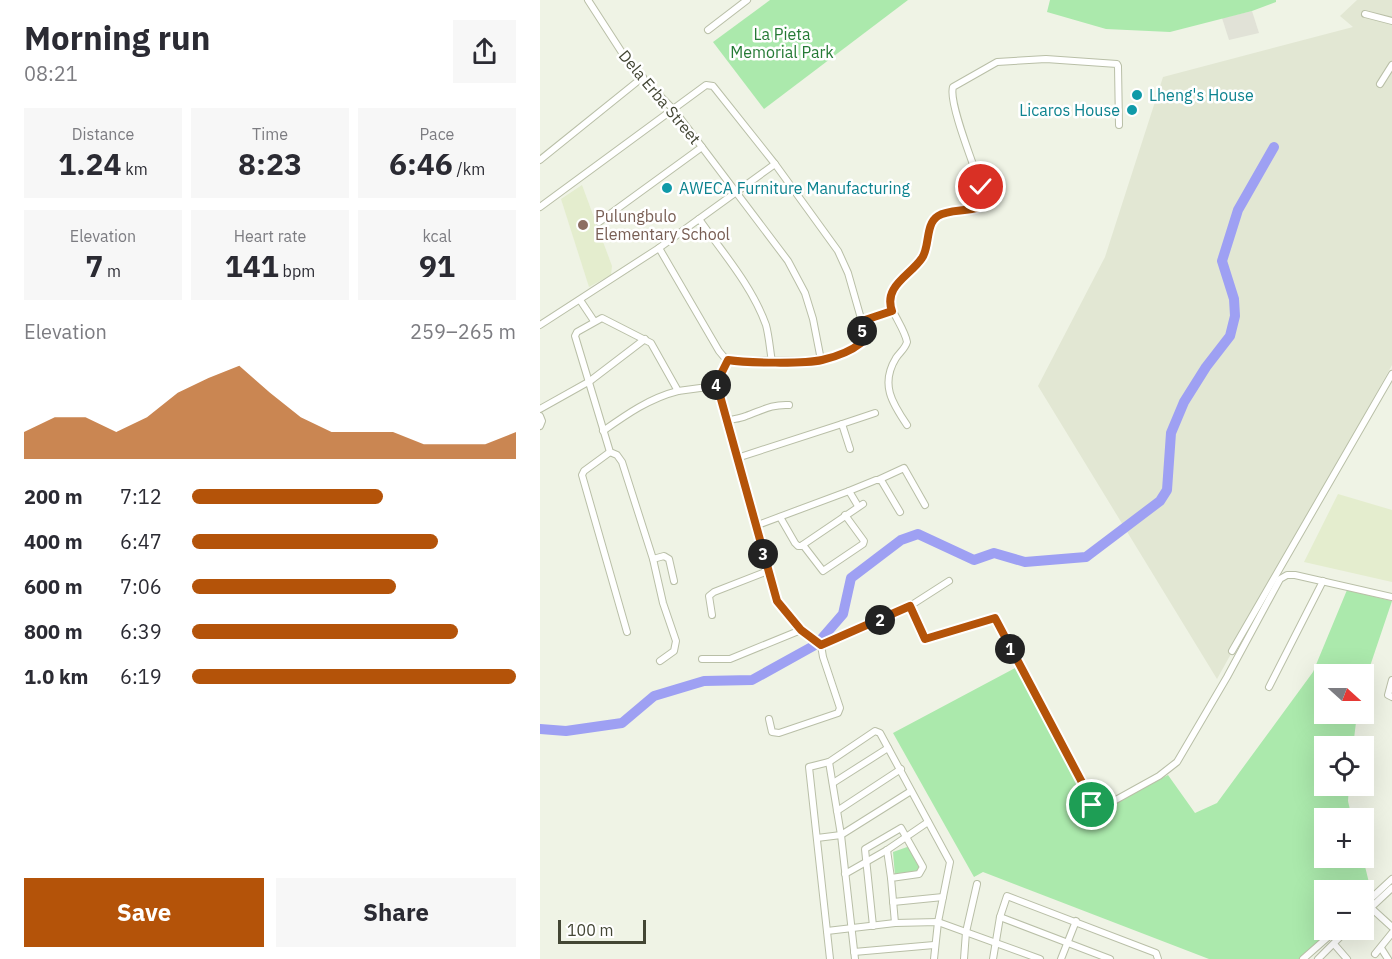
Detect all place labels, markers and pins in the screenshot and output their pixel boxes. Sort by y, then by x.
place label: Lheng's House [1149,85,1254,105]
marker: Lheng's House [1130,88,1144,102]
place label: Licaros House [1019,100,1120,120]
marker: Licaros House [1125,103,1139,117]
pin [955,161,1006,212]
place label: AWECA Furniture Manufacturing [679,178,911,198]
marker: AWECA Furniture Manufacturing [660,181,674,195]
place label: Pulungbulo Elementary School [595,206,730,244]
marker: Pulungbulo Elementary School [576,218,590,232]
pin: 5 [847,316,877,346]
pin: 4 [701,370,731,400]
pin: 3 [748,539,778,569]
pin: 2 [865,605,895,635]
pin: 1 [995,634,1025,664]
pin [1066,779,1117,830]

